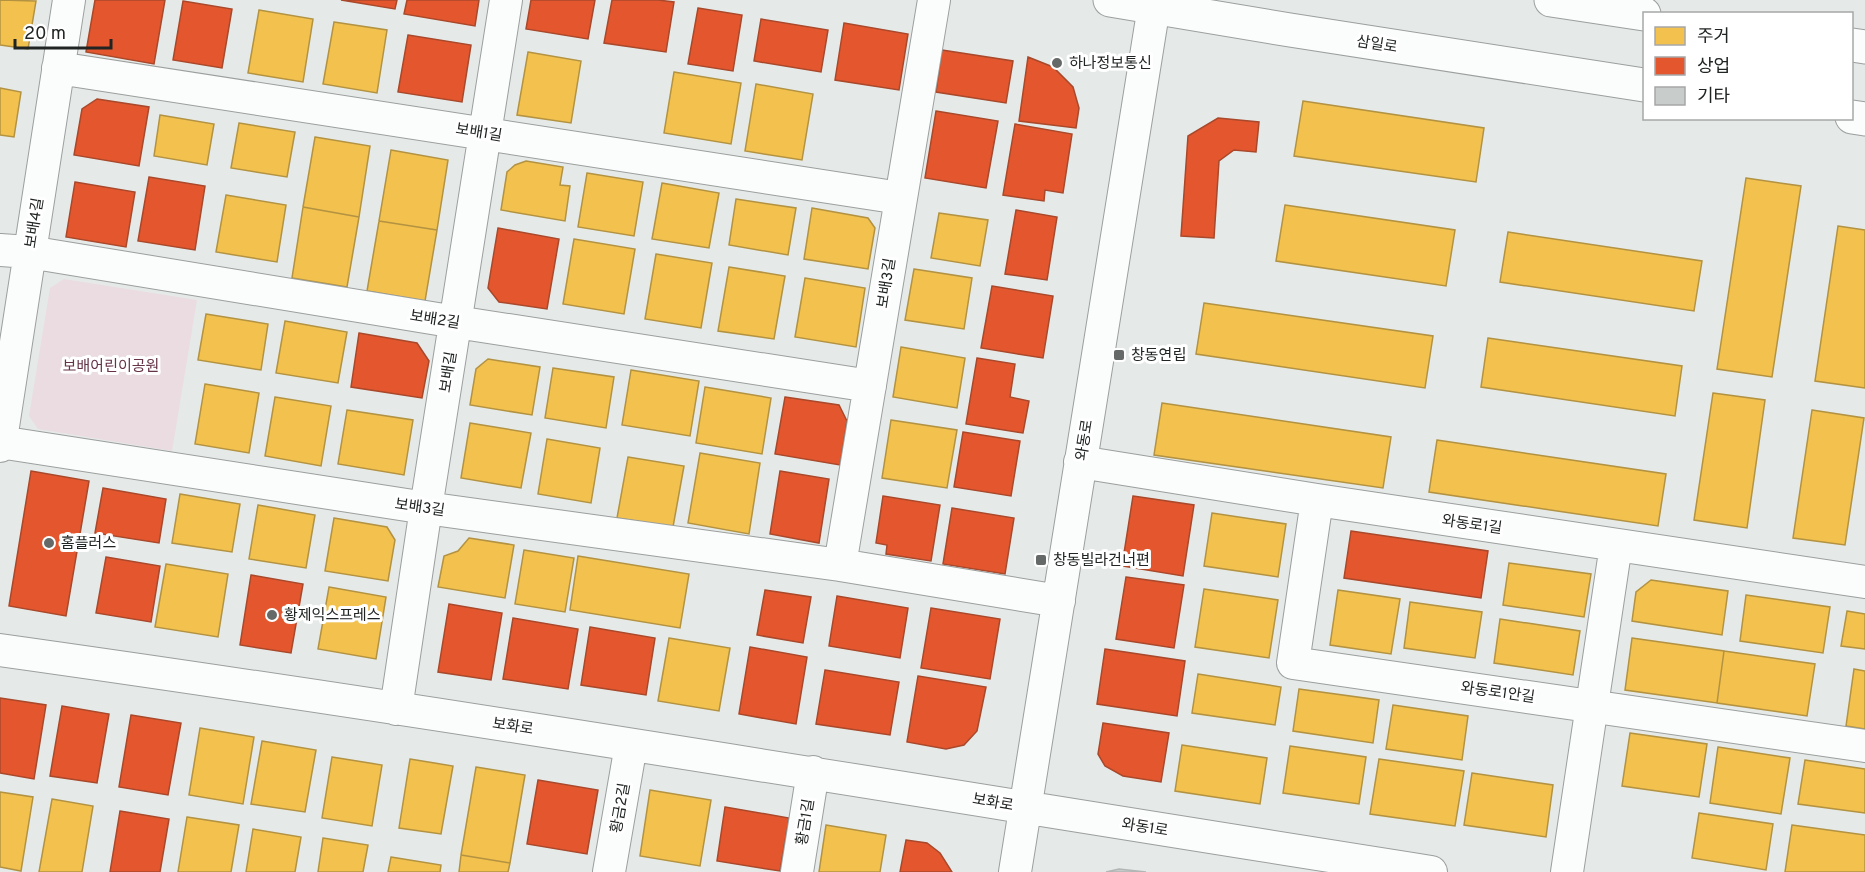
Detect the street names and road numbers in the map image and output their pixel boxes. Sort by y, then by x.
street label: 삼일로 [1355,33,1399,58]
street label: 보배1길 [454,120,503,147]
street label: 보배4길 [22,197,49,250]
street label: 보배3길 [874,257,901,310]
street label: 보배2길 [408,307,461,334]
street label: 보배길 [437,350,462,394]
street label: 와동로 [1073,418,1098,462]
street label: 보배3길 [393,496,446,521]
street label: 와동로1길 [1440,512,1503,539]
street label: 와동로1안길 [1460,679,1536,708]
street label: 보화로 [491,715,535,740]
street label: 황금2길 [608,782,635,835]
street label: 보화로 [971,791,1015,816]
street label: 황금1길 [793,798,820,847]
street label: 와동1로 [1120,815,1169,842]

